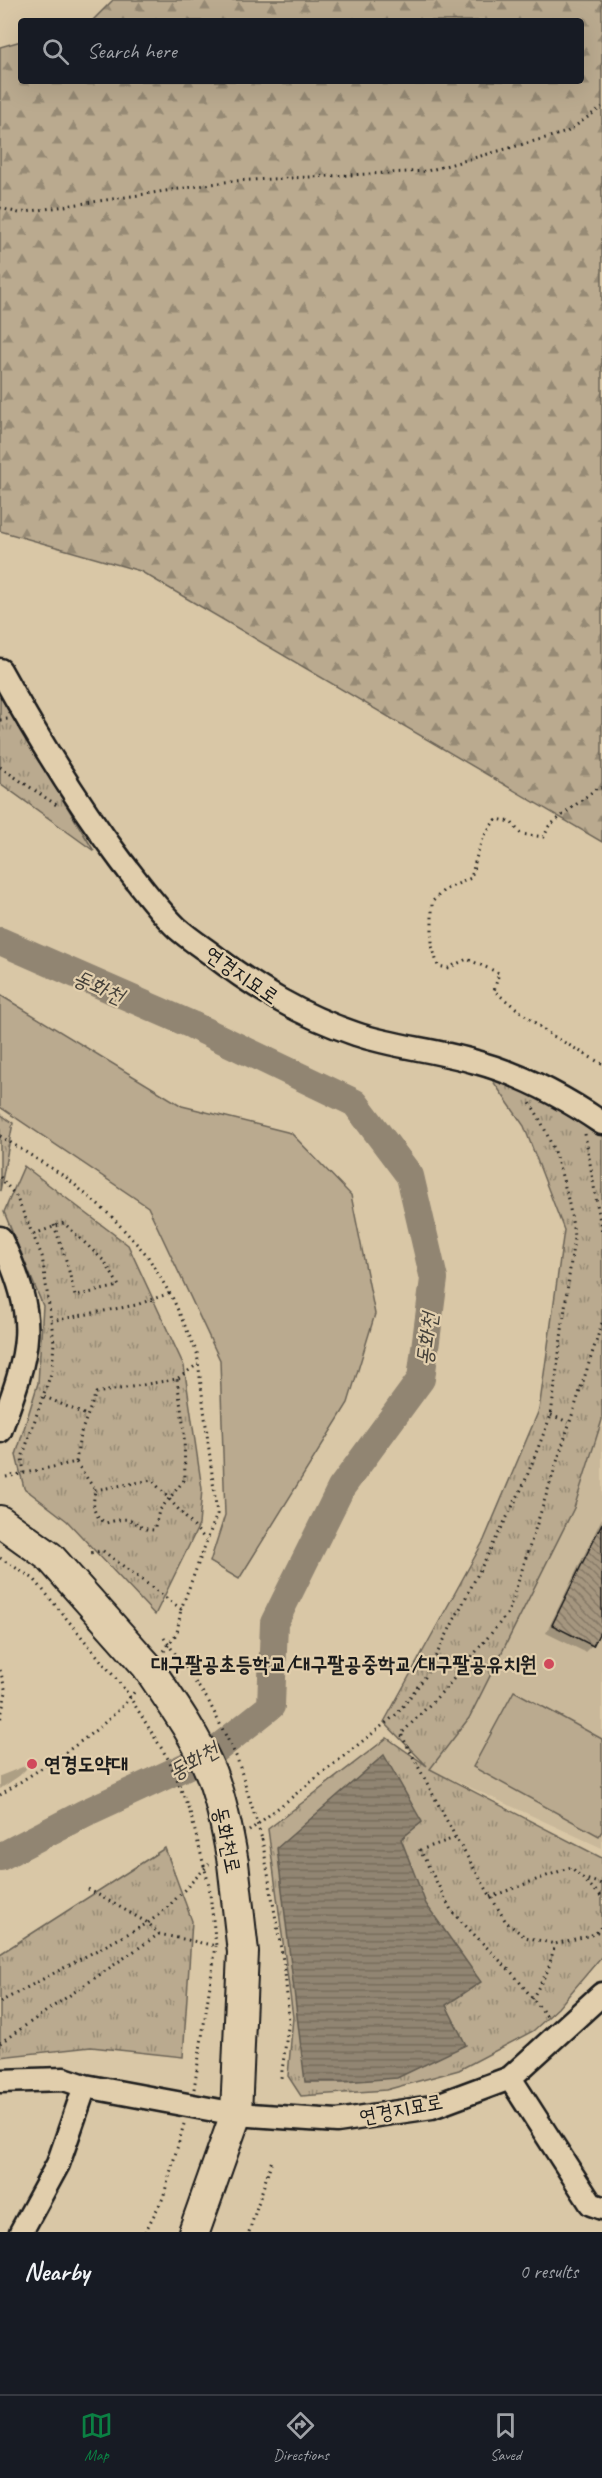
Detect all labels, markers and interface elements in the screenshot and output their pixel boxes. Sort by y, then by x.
search box [18,18,584,84]
icon: search [39,35,72,68]
text: Search here [87,37,177,65]
street label: 연경지묘로 [200,940,284,1010]
water label: 동화천 [69,963,131,1011]
water label: 동화천 [410,1309,444,1367]
place label: 대구팔공초등학교/대구팔공중학교/대구팔공유치원 [151,1651,537,1677]
marker: 대구팔공초등학교/대구팔공중학교/대구팔공유치원 [542,1657,556,1671]
water label: 동화천 [164,1734,225,1786]
place label: 연경도약대 [44,1751,129,1777]
marker: 연경도약대 [25,1757,39,1771]
street label: 동화천로 [207,1804,247,1876]
street label: 연경지묘로 [357,2088,445,2130]
text: Nearby [24,2255,89,2288]
text: 0 results [519,2259,578,2284]
tab: Map [80,2409,113,2465]
tab: Directions [273,2409,329,2465]
tab: Saved [489,2409,522,2465]

